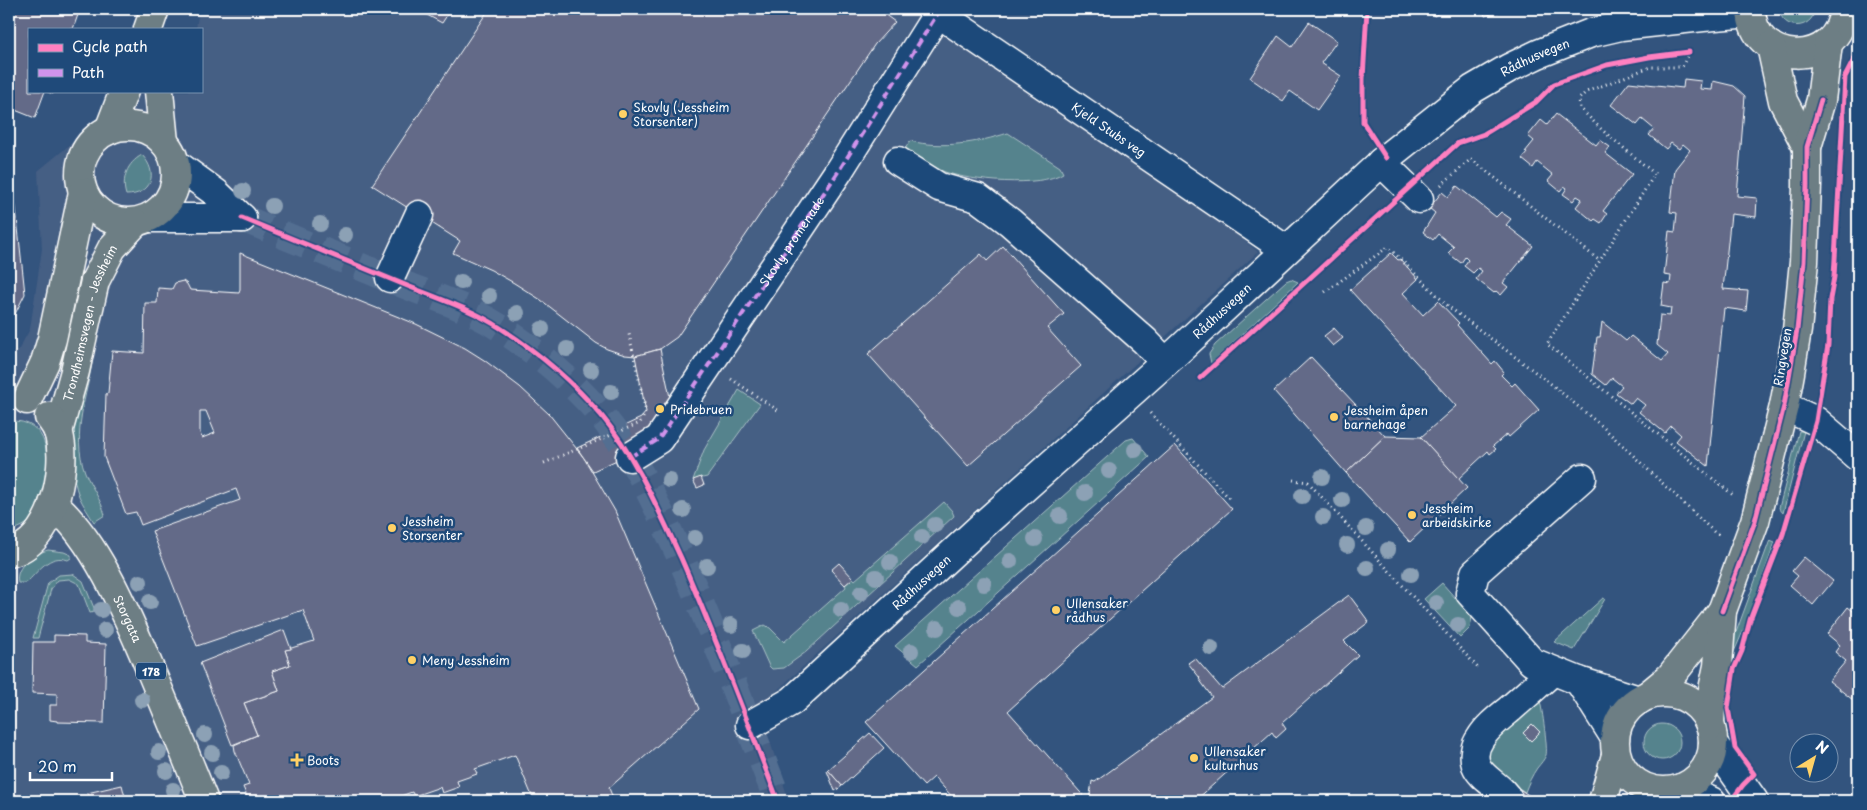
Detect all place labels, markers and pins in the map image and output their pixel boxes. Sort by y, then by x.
place label: Skovly (Jessheim Storsenter) [633,98,730,130]
marker: Skovly (Jessheim Storsenter) [617,108,629,120]
place label: Pridebruen [670,400,732,418]
place label: Jessheim åpen barnehage [1344,401,1428,433]
marker: Pridebruen [654,403,666,415]
marker: Jessheim åpen barnehage [1328,411,1340,423]
place label: Jessheim arbeidskirke [1422,499,1491,531]
marker: Jessheim arbeidskirke [1406,509,1418,521]
place label: Jessheim Storsenter [402,512,463,544]
marker: Jessheim Storsenter [386,522,398,534]
place label: Ullensaker rådhus [1066,594,1128,626]
marker: Ullensaker rådhus [1050,604,1062,616]
place label: Meny Jessheim [422,651,510,669]
marker: Meny Jessheim [406,654,418,666]
place label: Ullensaker kulturhus [1204,742,1266,774]
place label: Boots [307,751,340,769]
marker: Ullensaker kulturhus [1188,752,1200,764]
marker: Boots [291,754,303,766]

